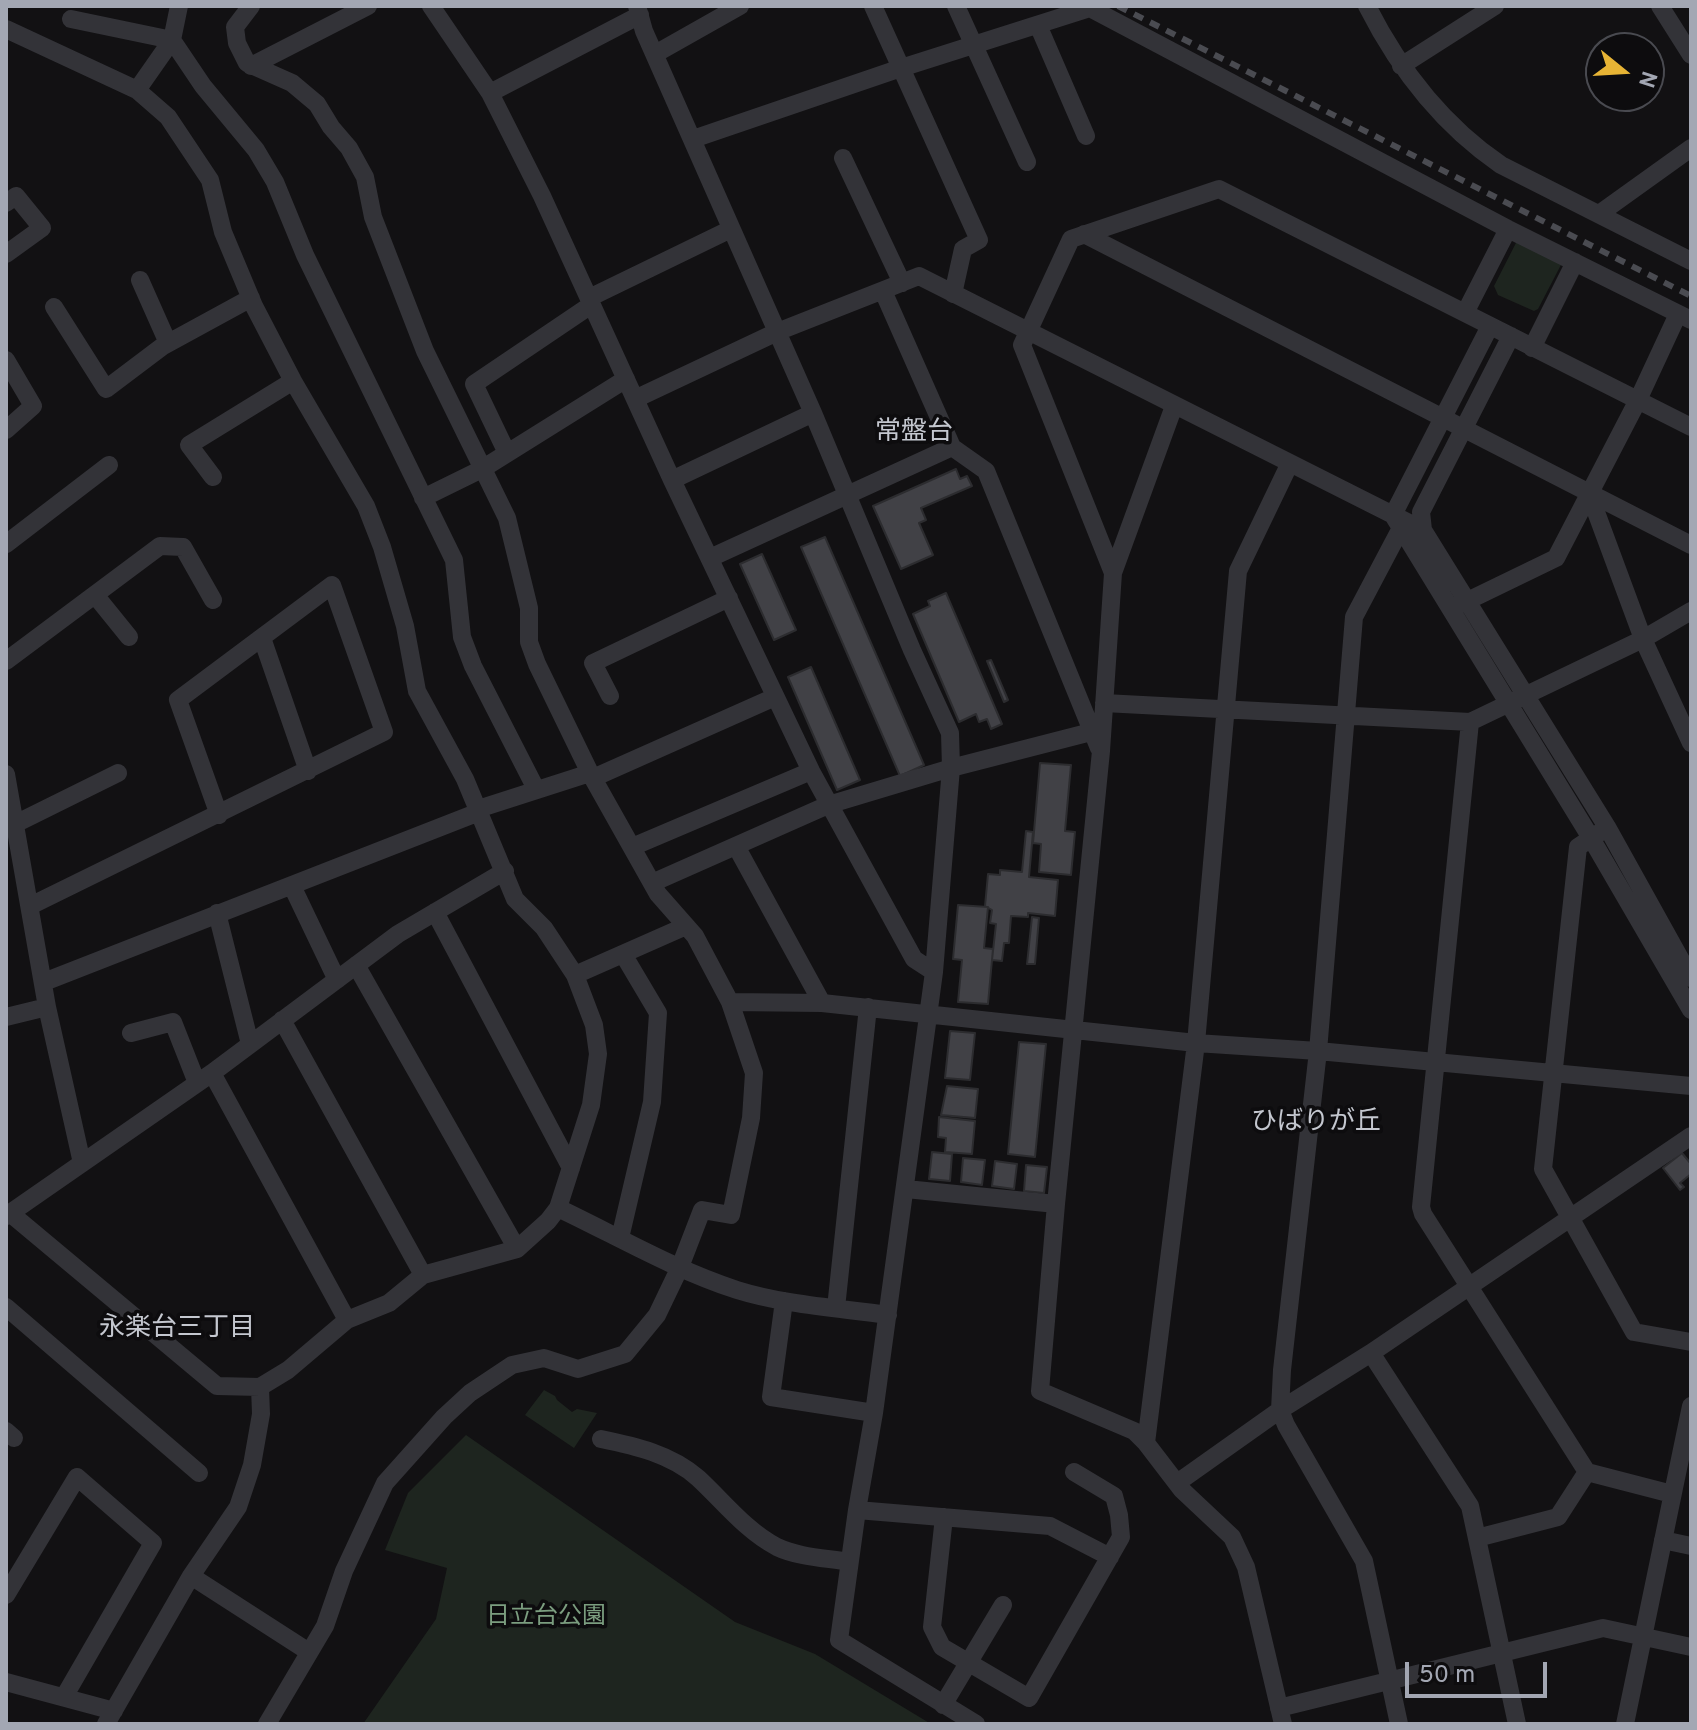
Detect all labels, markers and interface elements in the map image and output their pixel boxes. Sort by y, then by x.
north arrow [1585,32,1665,112]
text: N [1631,67,1662,91]
district label: 常盤台 [875,418,953,450]
district label: ひばりが丘 [1251,1108,1381,1140]
district label: 永楽台三丁目 [99,1314,255,1346]
park label: 日立台公園 [486,1604,606,1632]
scale bar [1409,1646,1551,1696]
text: 50 m [1419,1661,1475,1691]

